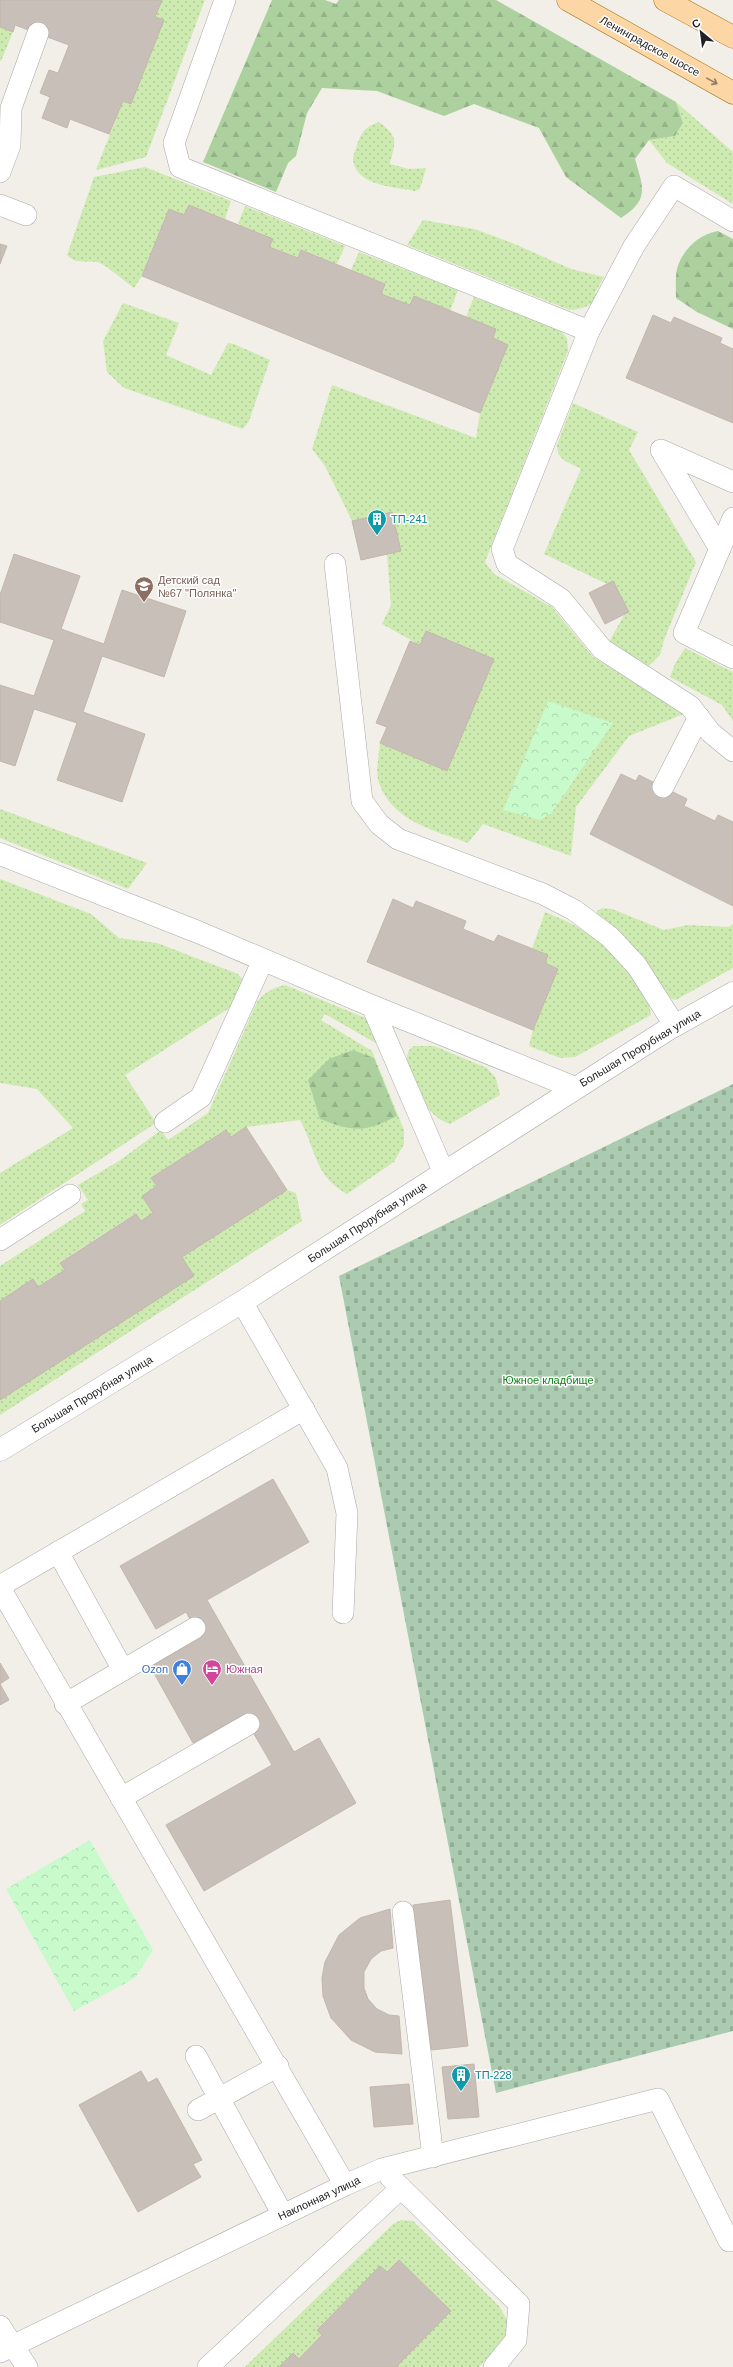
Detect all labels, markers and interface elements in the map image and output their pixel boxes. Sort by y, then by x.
north arrow [681,12,721,52]
street label: Ленинградское шоссе [598,14,702,78]
text: С [690,16,703,30]
one-way arrow [706,77,718,85]
building icon: ТП-241 [366,508,388,536]
place label: ТП-241 [391,513,428,525]
place label: Детский сад №67 "Полянка" [158,574,236,599]
school or university icon: Детский сад №67 "Полянка" [133,575,155,603]
street label: Большая Прорубная улица [577,1007,703,1089]
street label: Большая Прорубная улица [306,1179,429,1265]
street label: Большая Прорубная улица [29,1353,155,1435]
park label: Южное кладбище [502,1374,594,1386]
shop icon: Ozon [171,1658,193,1686]
hotel icon: Южная [201,1658,223,1686]
place label: Ozon [142,1663,168,1675]
place label: Южная [226,1663,263,1675]
building icon: ТП-228 [450,2064,472,2092]
place label: ТП-228 [475,2069,512,2081]
street label: Наклонная улица [276,2173,363,2222]

